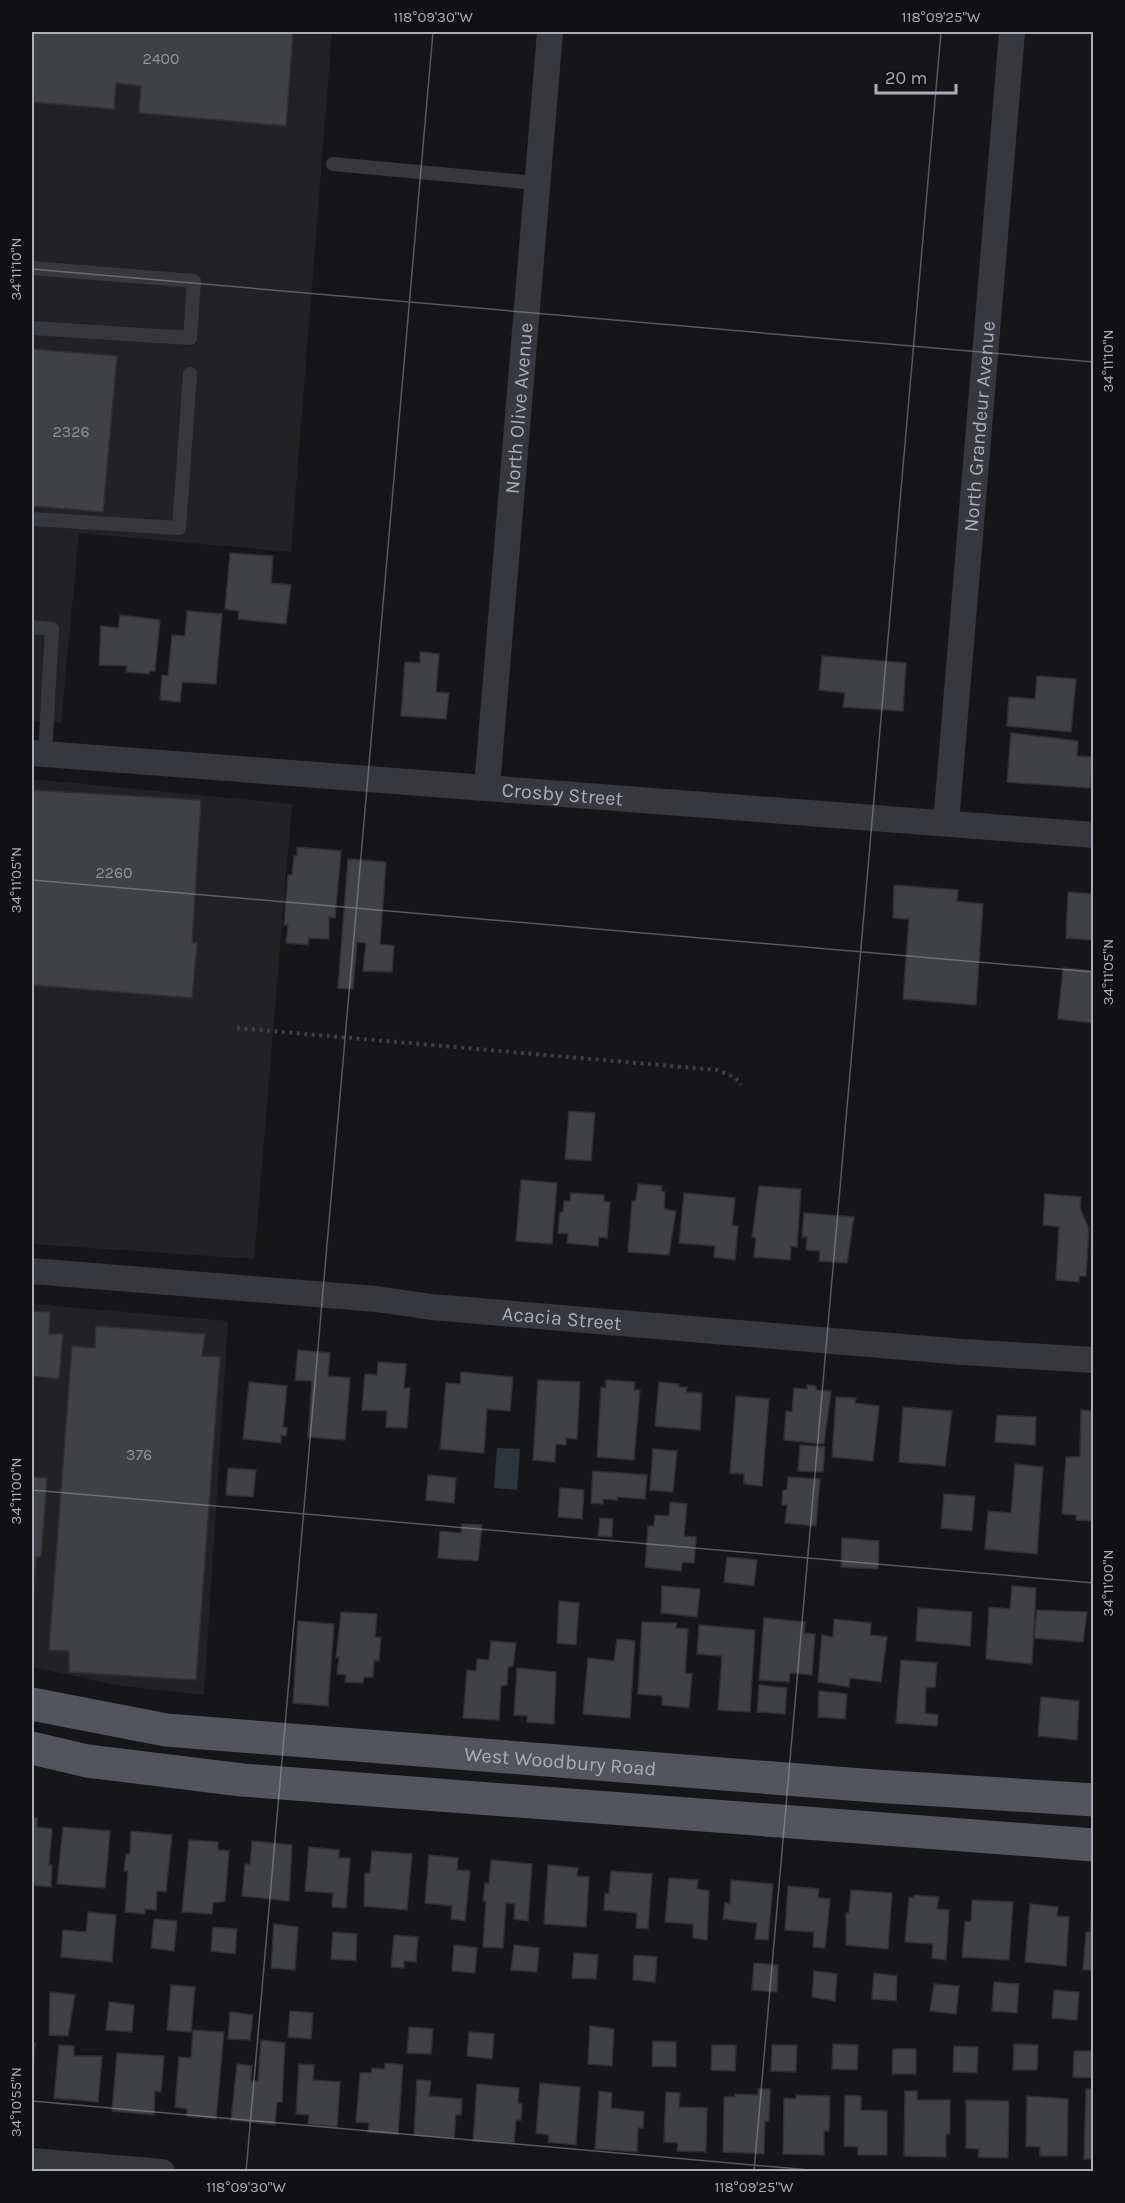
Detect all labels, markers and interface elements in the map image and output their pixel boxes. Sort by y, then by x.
text: 118°09'30"W [393,8,473,26]
text: 118°09'25"W [901,8,981,26]
house number: 2400 [142,49,180,68]
scale bar [876,57,956,95]
text: 20 m [885,67,927,89]
text: 34°11'10"N [7,238,25,300]
street label: North Grandeur Avenue [959,320,999,533]
street label: North Olive Avenue [500,322,537,495]
text: 34°11'10"N [1099,330,1117,392]
house number: 2326 [52,422,90,441]
street label: Crosby Street [501,778,625,810]
text: 34°11'05"N [7,847,25,913]
house number: 2260 [95,863,133,882]
text: 34°11'05"N [1099,939,1117,1005]
street label: Acacia Street [501,1301,623,1335]
house number: 376 [126,1445,152,1464]
text: 34°11'00"N [7,1458,25,1524]
text: 34°11'00"N [1099,1550,1117,1616]
street label: West Woodbury Road [463,1742,657,1780]
text: 34°10'55"N [7,2067,25,2137]
text: 118°09'30"W [206,2178,286,2196]
text: 118°09'25"W [714,2178,794,2196]

